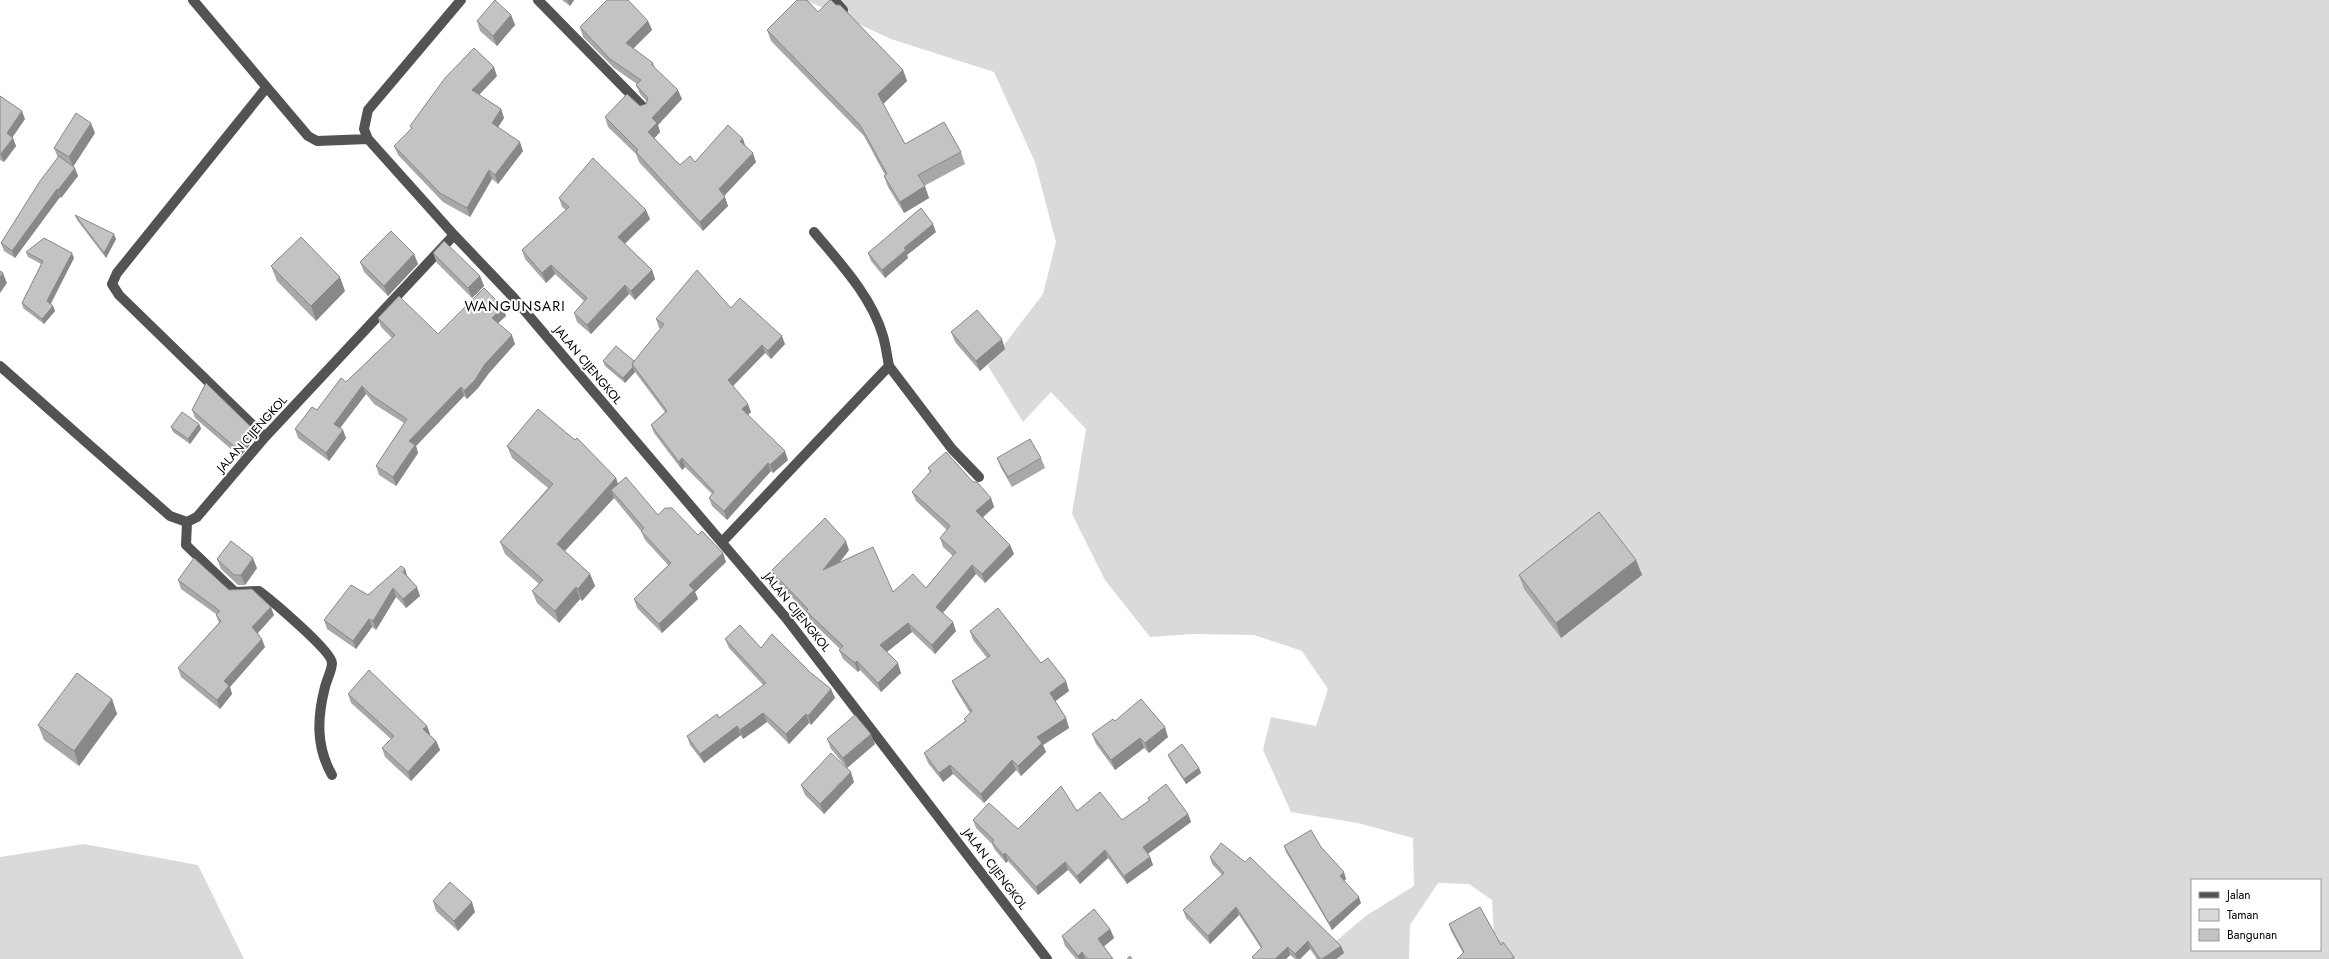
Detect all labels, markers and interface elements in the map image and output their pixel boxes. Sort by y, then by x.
district label: WANGUNSARI [464,296,566,316]
street label: JALAN CIJENGKOL [548,320,627,409]
street label: JALAN CIJENGKOL [211,391,292,478]
street label: JALAN CIJENGKOL [758,567,835,656]
street label: JALAN CIJENGKOL [957,823,1032,914]
legend [2191,879,2321,951]
text: Jalan [2225,886,2250,904]
text: Taman [2227,906,2259,924]
text: Bangunan [2227,926,2277,944]

